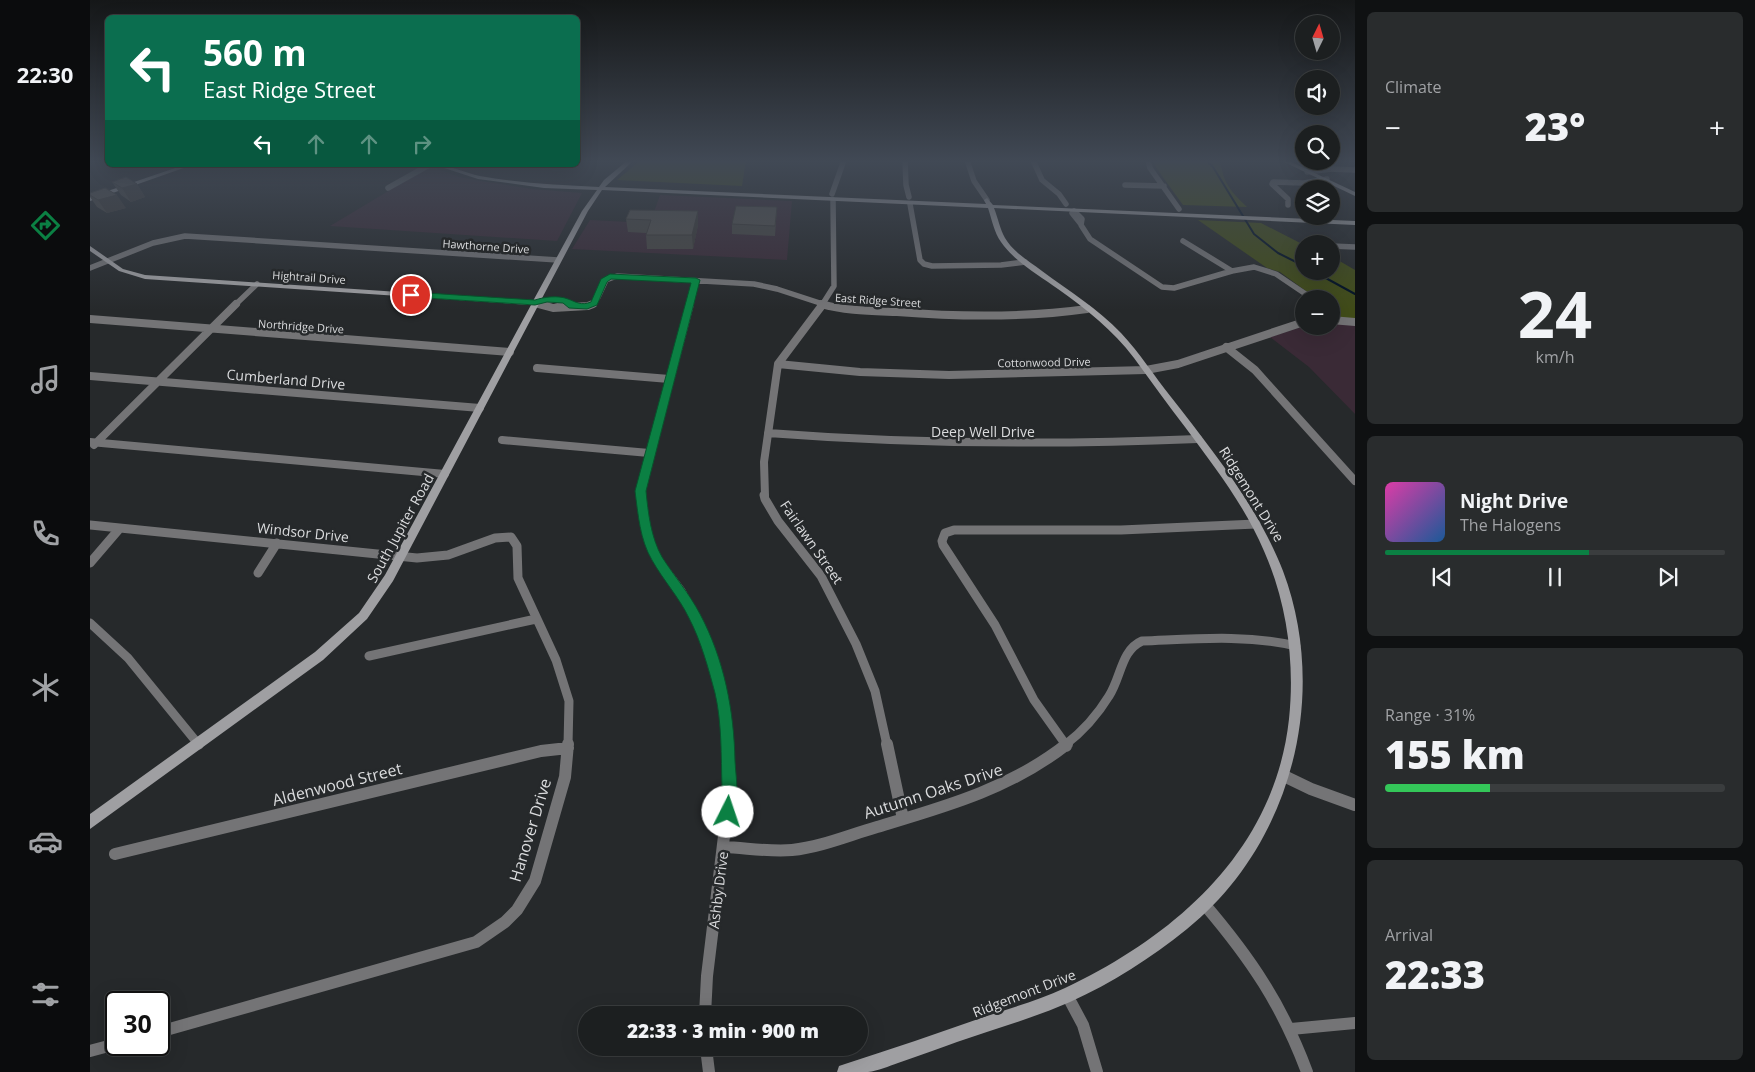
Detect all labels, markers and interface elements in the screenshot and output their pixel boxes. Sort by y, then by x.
north arrow [1295,15,1340,60]
map controls [1295,15,1340,335]
text: 560 m [203,29,307,76]
icon: left [120,35,185,100]
text: 22:30 [17,59,73,89]
button: sound [1295,70,1340,115]
text: East Ridge Street [203,74,376,104]
text: Climate [1385,76,1442,98]
text: 23° [1525,100,1585,152]
text: − [1385,108,1401,146]
text: + [1709,108,1725,146]
button: search [1295,125,1340,170]
icon: left [249,130,277,158]
icon: ahead [302,130,330,158]
icon: ahead [355,130,383,158]
icon: right [408,130,436,158]
button: layers [1295,180,1340,225]
icon: directions [28,208,63,243]
street label: Hawthorne Drive [442,235,530,257]
button: + [1295,235,1340,280]
street label: Hightrail Drive [272,267,346,287]
text: 24 [1518,269,1592,357]
pin [390,274,432,316]
icon: arrive [397,281,425,309]
street label: East Ridge Street [834,290,922,310]
button: − [1295,290,1340,335]
street label: Northridge Drive [258,316,344,336]
text: km/h [1536,346,1574,368]
street label: Cottonwood Drive [997,354,1091,370]
icon: music [28,362,63,397]
street label: Cumberland Drive [226,364,346,394]
street label: Deep Well Drive [931,422,1035,441]
street label: Ridgemont Drive [1215,443,1289,545]
street label: South Jupiter Road [362,470,438,586]
text: Night Drive [1460,488,1568,514]
street label: Fairlawn Street [776,497,848,587]
text: The Halogens [1460,514,1561,536]
icon: phone [28,516,63,551]
street label: Windsor Drive [256,518,350,546]
icon: previous [1428,563,1456,591]
icon: pause [1541,563,1569,591]
icon: next [1654,563,1682,591]
icon: climate [28,670,63,705]
text: Range · 31% [1385,704,1475,726]
text: 155 km [1385,728,1525,780]
street label: Aldenwood Street [270,757,404,811]
street label: Autumn Oaks Drive [861,758,1005,824]
street label: Hanover Drive [504,776,556,884]
position arrow [701,785,753,837]
icon: car [28,824,63,859]
street label: Ashby Drive [704,850,732,930]
text: Arrival [1385,924,1433,946]
text: 22:33 [1385,948,1485,1000]
street label: Ridgemont Drive [970,965,1078,1021]
icon: filters [28,977,63,1012]
speed limit sign: 30 [105,991,170,1056]
text: 22:33 · 3 min · 900 m [627,1018,819,1044]

